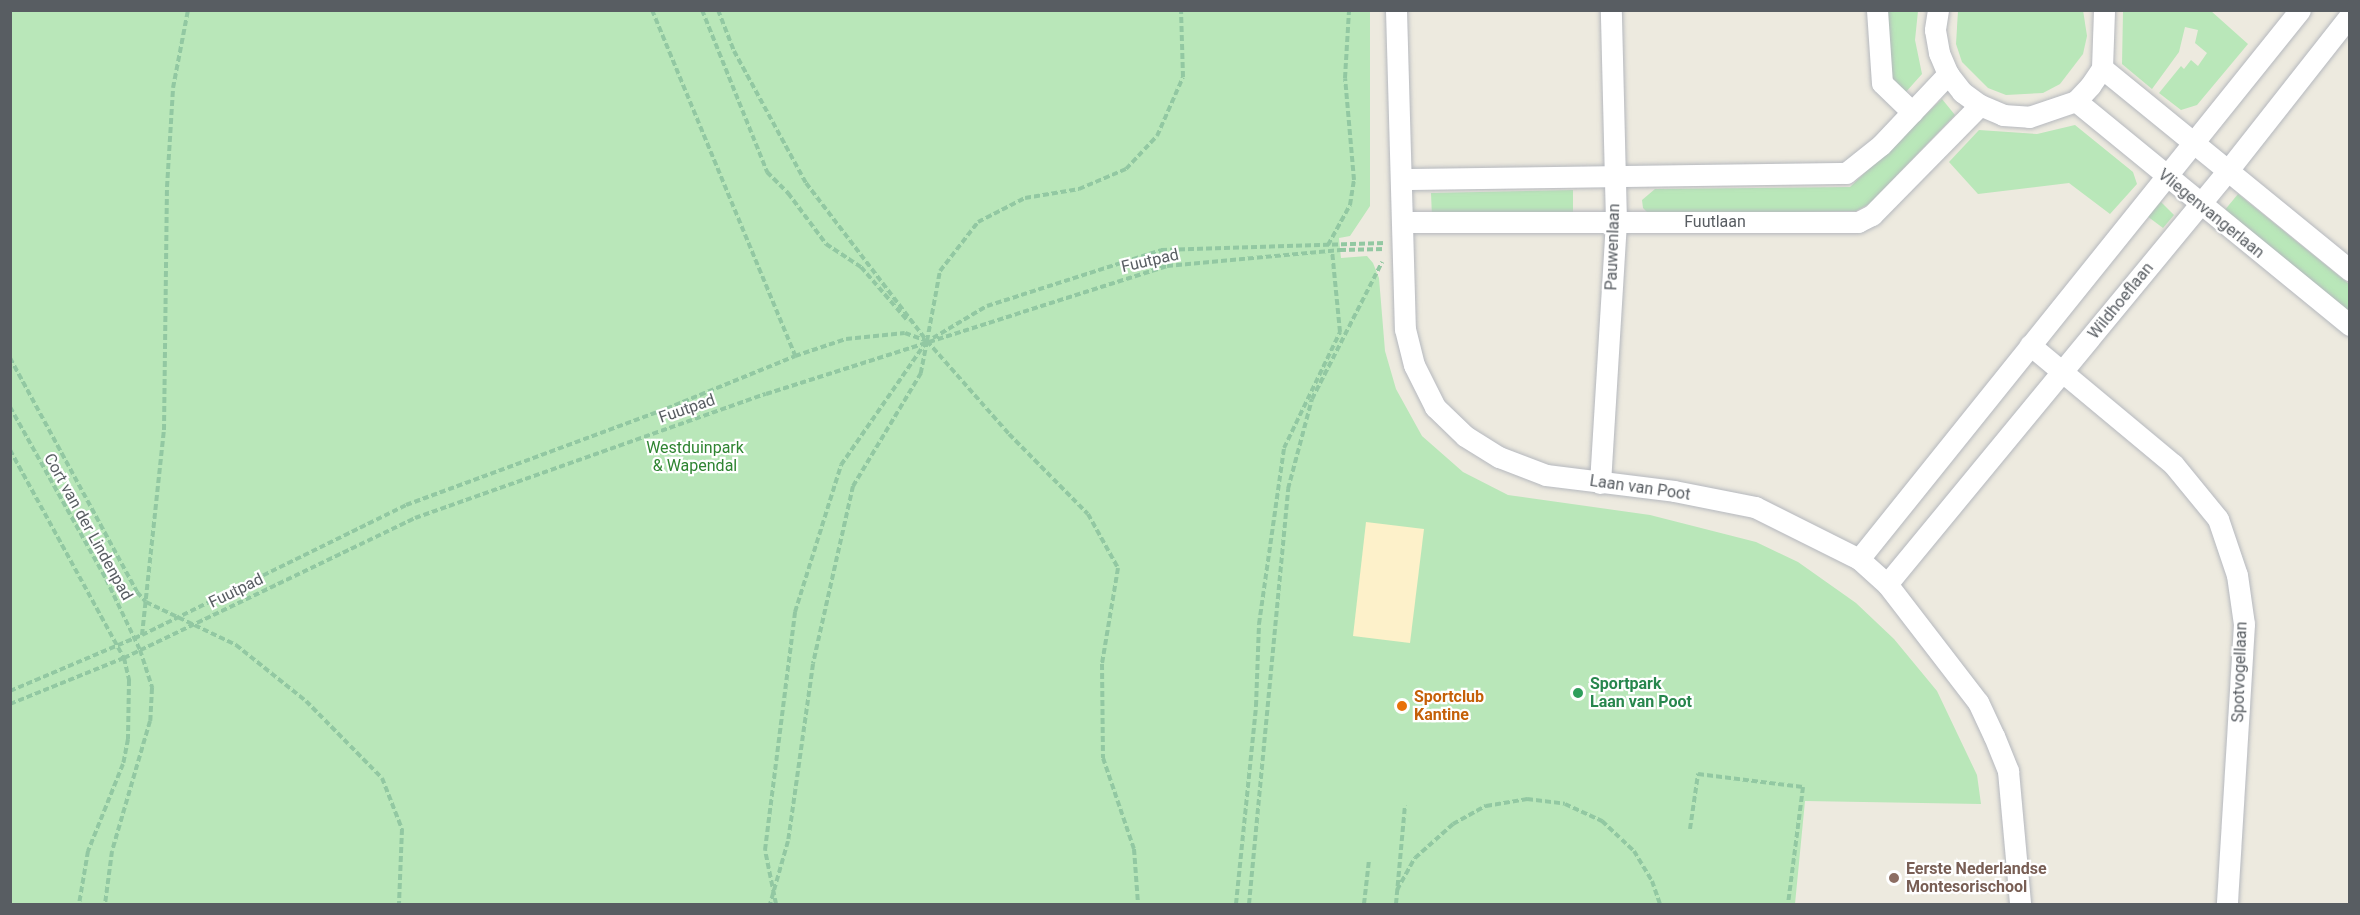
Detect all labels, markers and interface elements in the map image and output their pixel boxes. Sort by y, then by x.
street label: Vliegenvangerlaan [2154,165,2268,263]
street label: Pauwenlaan [1602,203,1624,291]
street label: Fuutlaan [1684,212,1746,232]
street label: Fuutpad [1119,245,1181,277]
street label: Wildhoeflaan [2084,259,2158,343]
street label: Fuutpad [656,390,718,428]
park label: Westduinpark & Wapendal [646,438,744,476]
street label: Cort van der Lindenpad [40,450,136,604]
street label: Laan van Poot [1588,471,1692,505]
street label: Fuutpad [206,570,266,612]
street label: Spotvogellaan [2229,621,2251,723]
place label: Sportpark Laan van Poot [1590,674,1692,712]
marker: Sportpark Laan van Poot [1571,686,1585,700]
place label: Sportclub Kantine [1414,687,1484,725]
marker: Sportclub Kantine [1395,699,1409,713]
place label: Eerste Nederlandse Montesorischool [1906,859,2047,897]
marker: Eerste Nederlandse Montesorischool [1887,871,1901,885]

